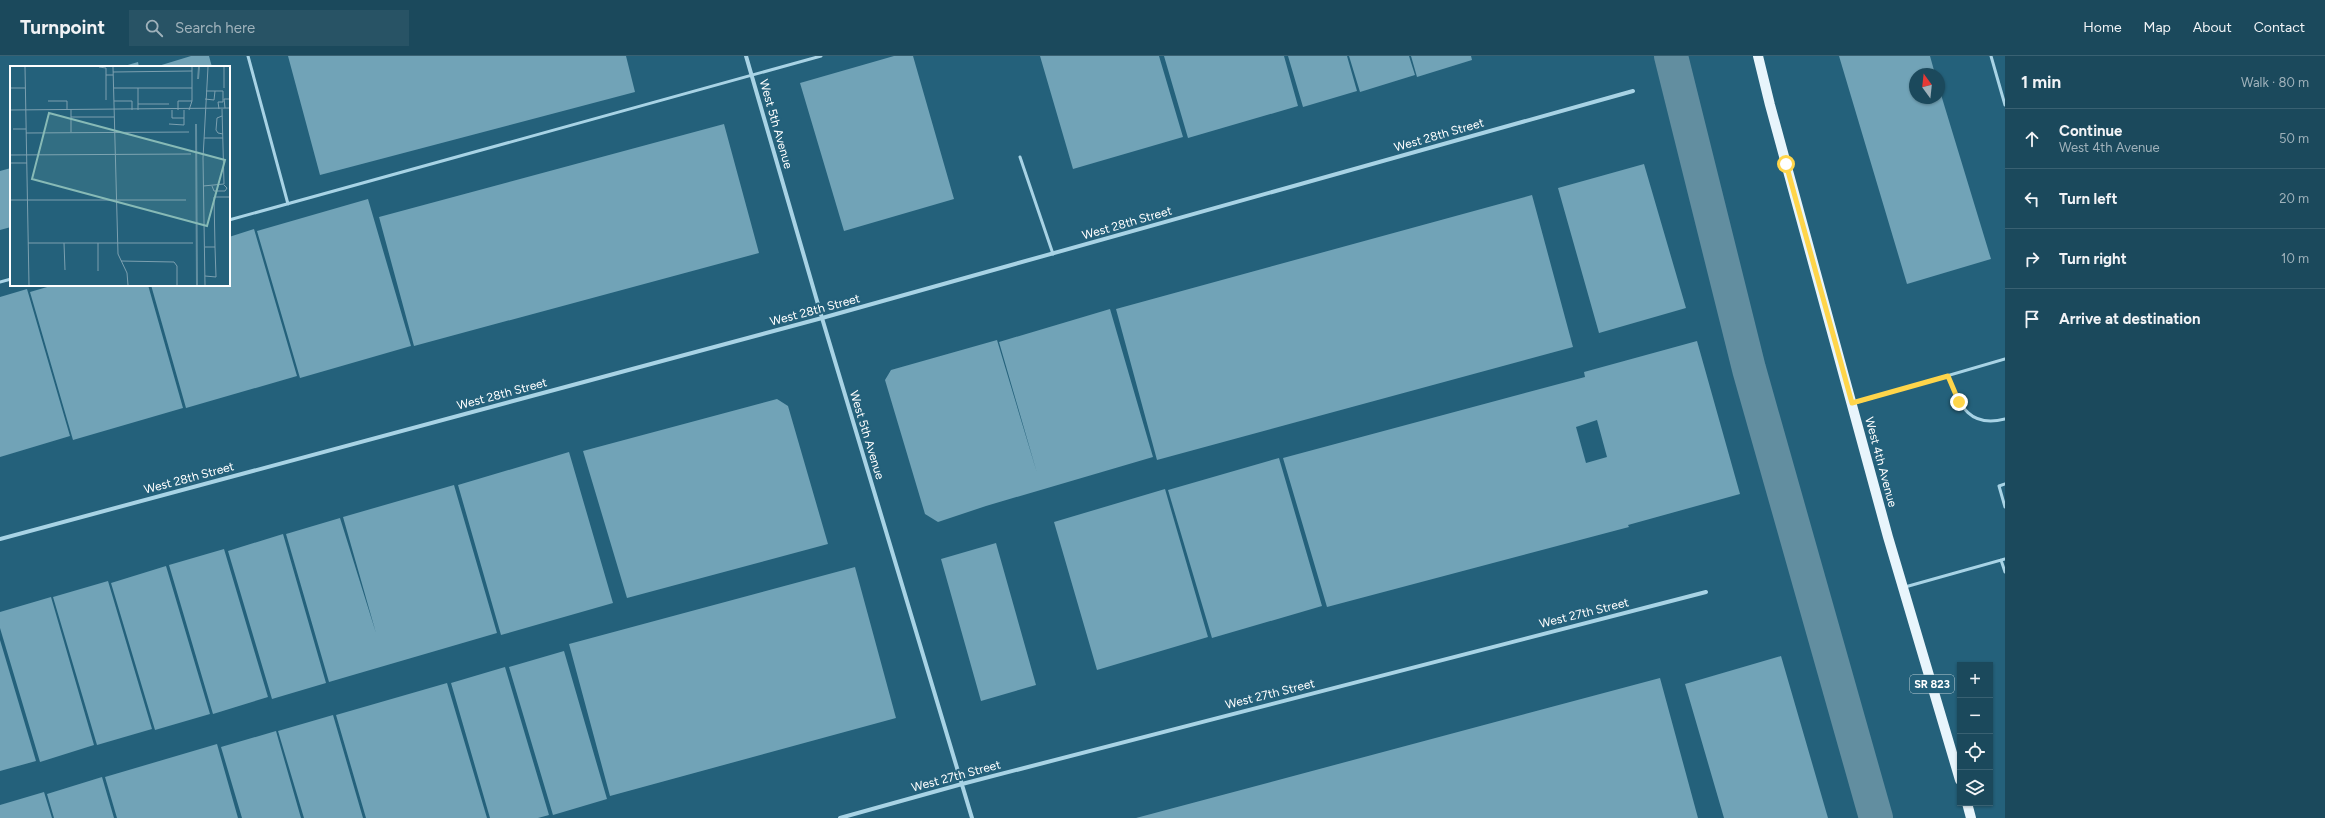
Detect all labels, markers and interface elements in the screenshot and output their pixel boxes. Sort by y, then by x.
search box [129,10,409,46]
text: Turnpoint [20,16,105,39]
icon: search [143,17,165,39]
text: Search here [175,19,255,37]
text: Home [2083,19,2122,36]
text: Map [2144,19,2171,36]
text: About [2193,19,2232,36]
text: Contact [2254,19,2305,36]
inset map [10,66,230,286]
north arrow [1909,68,1945,104]
text: 1 min [2021,72,2061,92]
text: Walk · 80 m [2241,75,2309,90]
street label: West 5th Avenue [757,78,796,171]
street label: West 28th Street [1393,115,1486,154]
text: Continue [2059,122,2122,140]
icon: ahead [2021,128,2043,150]
text: 50 m [2279,131,2309,146]
text: West 4th Avenue [2059,140,2160,155]
route start [1777,155,1795,173]
icon: left [2021,188,2043,210]
text: Turn left [2059,190,2117,208]
text: 20 m [2279,191,2309,206]
street label: West 28th Street [1081,203,1174,242]
icon: right [2021,248,2043,270]
text: Turn right [2059,250,2127,268]
text: 10 m [2281,251,2309,266]
street label: West 28th Street [768,291,862,329]
icon: arrive [2021,308,2043,330]
text: Arrive at destination [2059,310,2200,328]
street label: West 28th Street [455,375,549,413]
street label: West 5th Avenue [847,389,887,482]
route end [1950,393,1968,411]
street label: West 4th Avenue [1862,415,1900,509]
street label: West 28th Street [142,459,236,497]
street label: West 27th Street [1538,595,1631,631]
map controls [1957,662,1993,806]
button: + [1957,662,1993,698]
road number: SR 823 [1910,675,1954,693]
street label: West 27th Street [1224,676,1317,712]
button: − [1957,698,1993,734]
button: locate [1957,734,1993,770]
street label: West 27th Street [910,757,1003,795]
button: layers [1957,770,1993,806]

